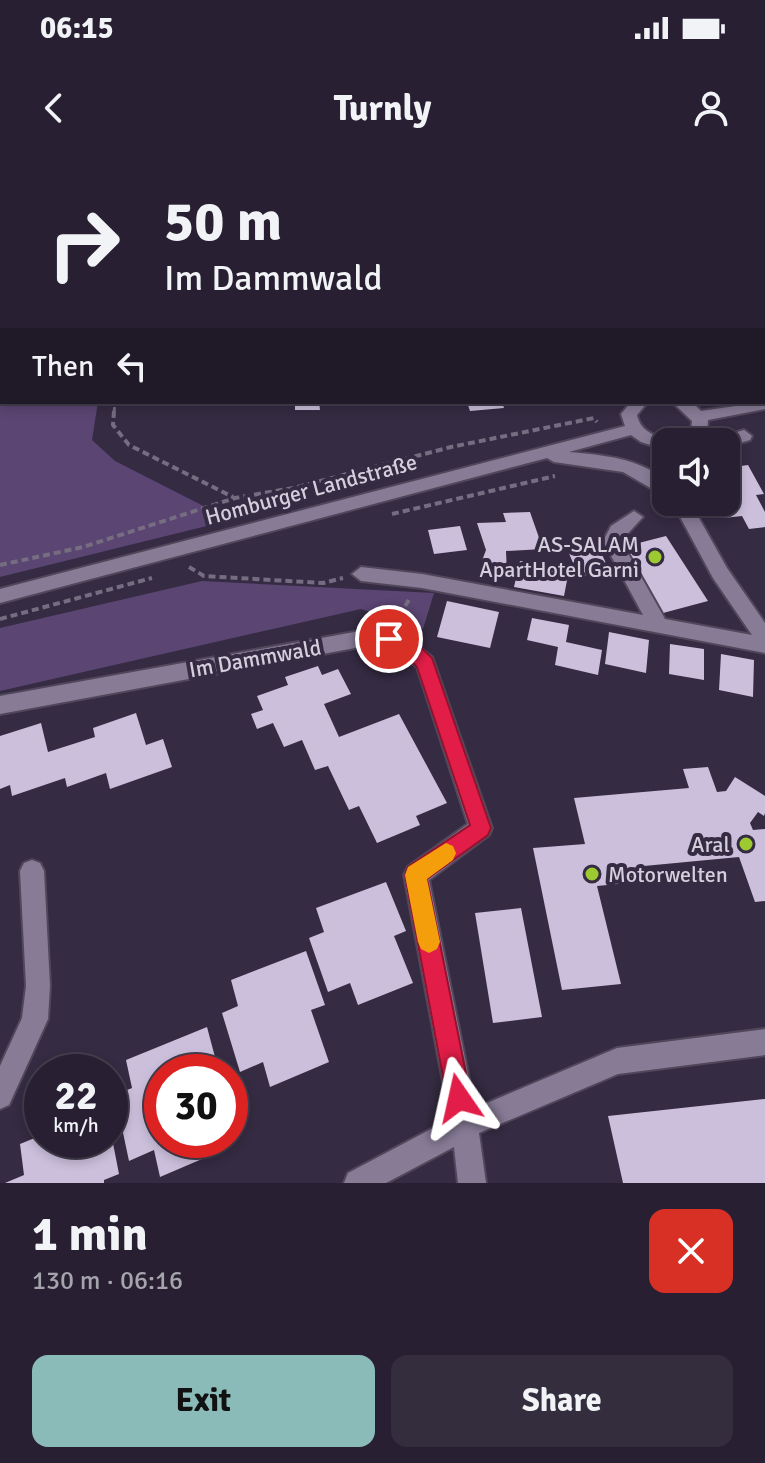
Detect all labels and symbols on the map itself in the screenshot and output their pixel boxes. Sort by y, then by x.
street label: Homburger Landstraße [202,448,420,531]
place label: AS-SALAM ApartHotel Garni [479,531,639,583]
marker: AS-SALAM ApartHotel Garni [646,548,664,566]
pin [355,605,423,673]
street label: Im Dammwald [187,634,323,683]
place label: Aral [691,831,730,858]
marker: Aral [737,835,755,853]
place label: Motorwelten [608,861,728,888]
marker: Motorwelten [583,865,601,883]
speed limit sign: 30 [144,1054,248,1158]
position arrow [417,1056,501,1140]

